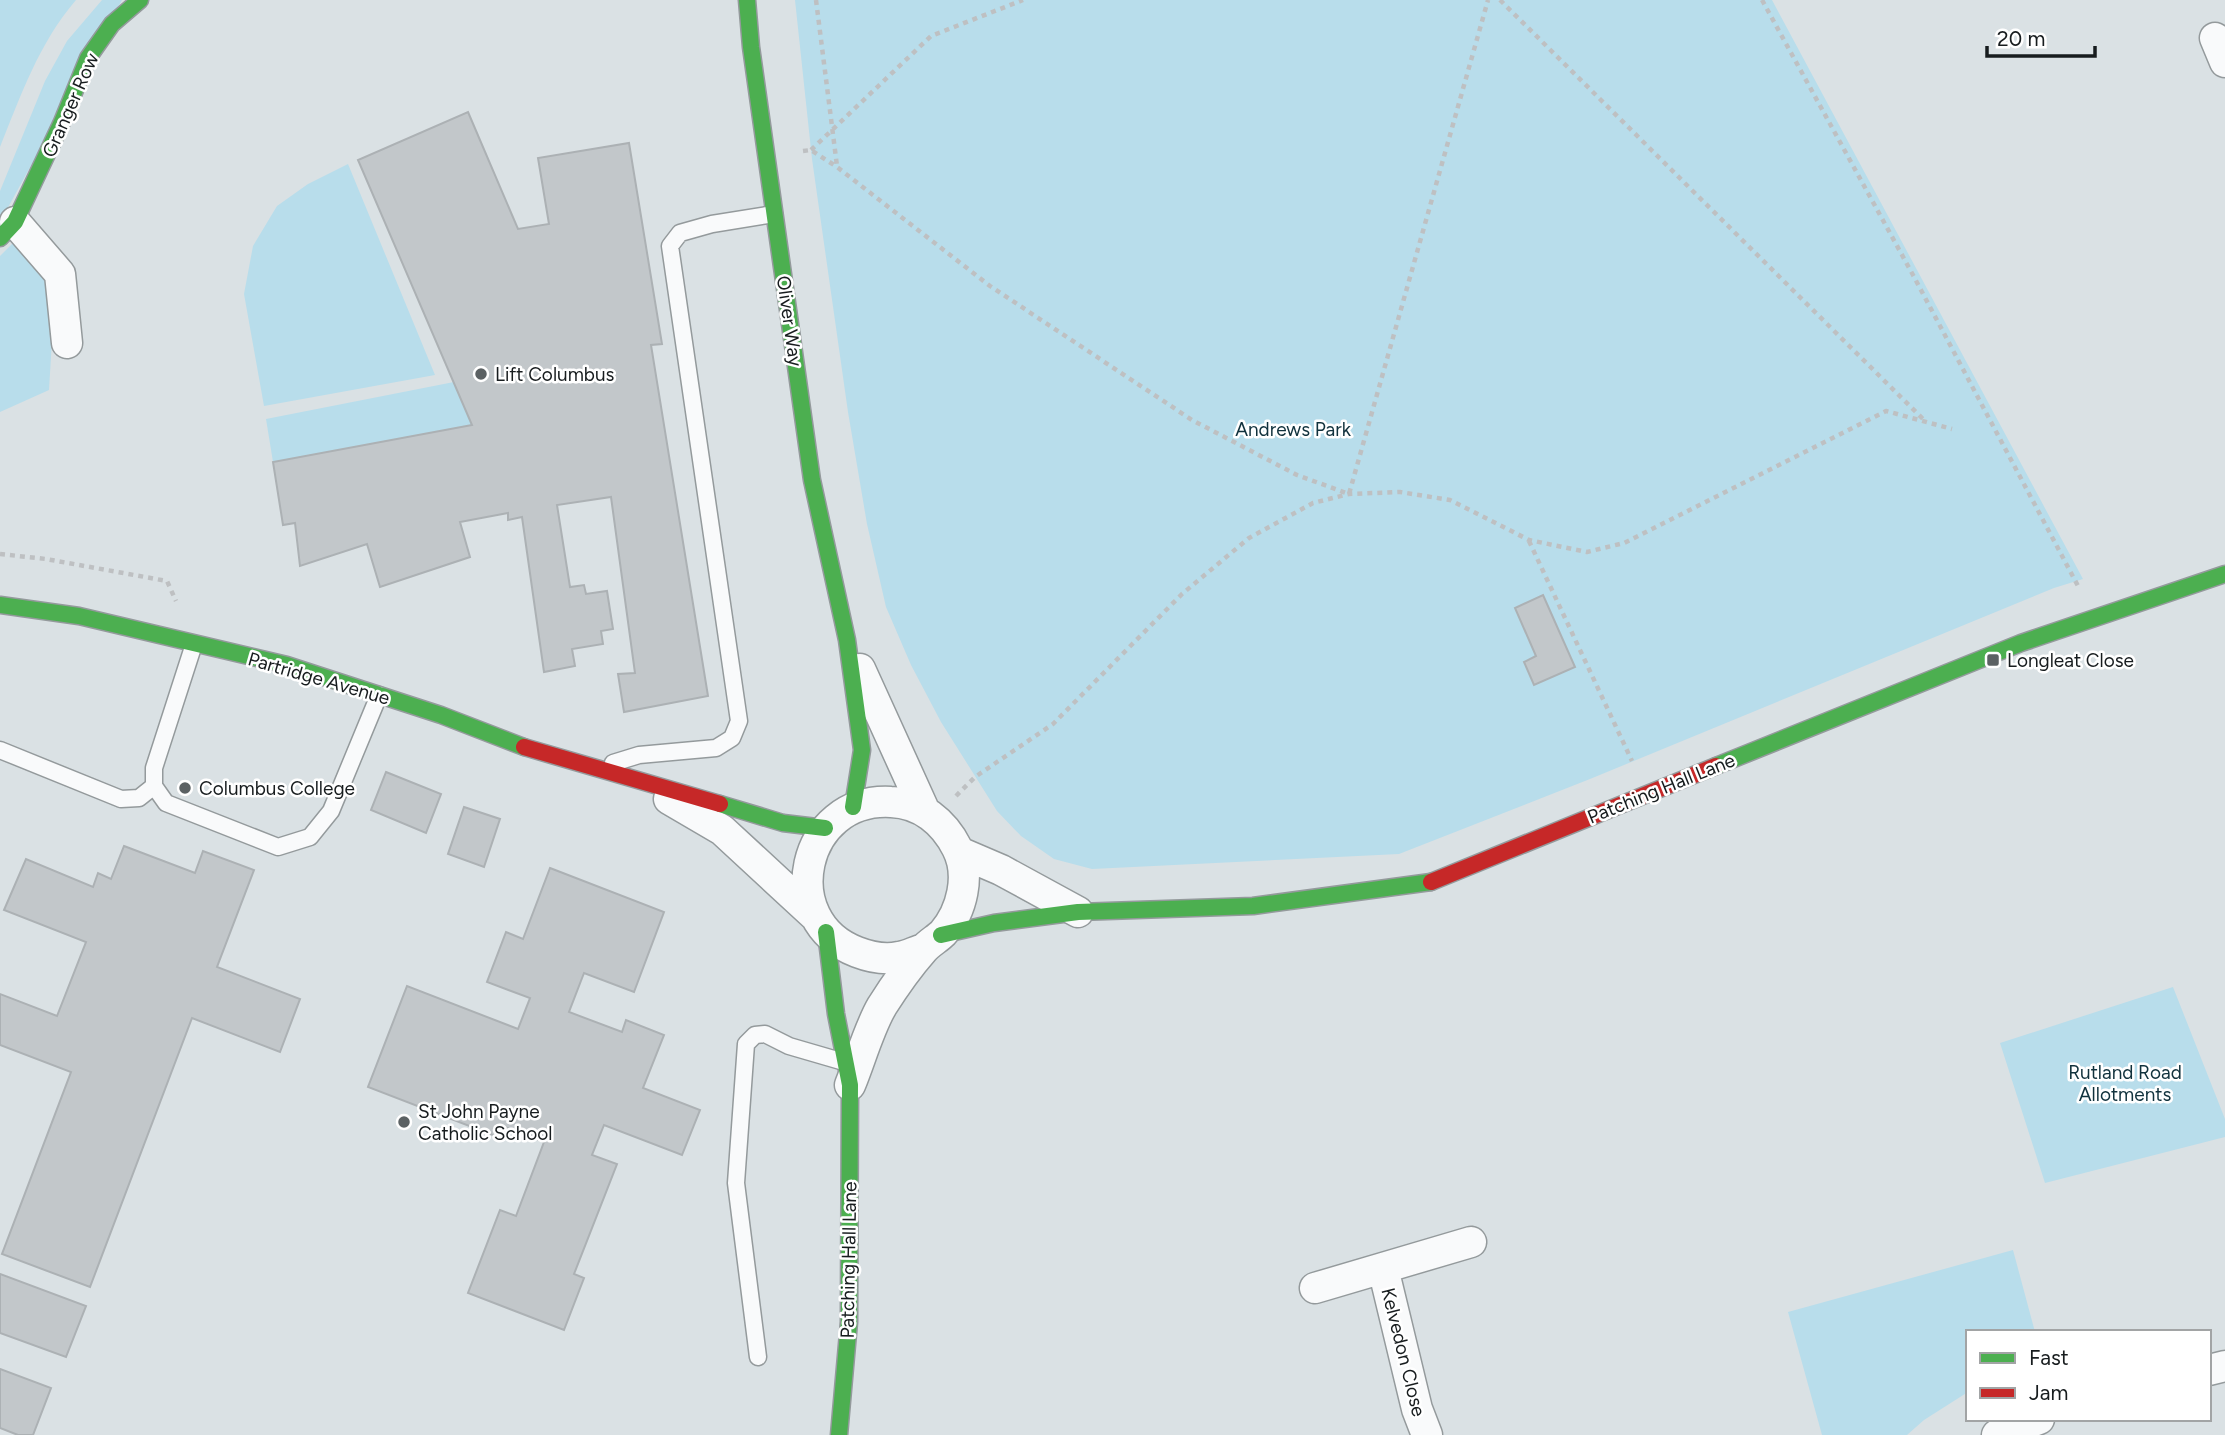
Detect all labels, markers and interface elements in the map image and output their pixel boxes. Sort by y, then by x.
scale bar [1987,14,2096,58]
text: 20 m [1997,26,2045,51]
street label: Granger Row [37,50,104,161]
street label: Oliver Way [772,274,807,368]
place label: Lift Columbus [495,363,615,386]
marker: Lift Columbus [473,366,489,382]
park label: Andrews Park [1235,418,1352,441]
street label: Partridge Avenue [245,647,392,710]
place label: Longleat Close [2007,649,2134,672]
marker: Longleat Close [1985,652,2001,668]
street label: Patching Hall Lane [1584,748,1738,829]
place label: Columbus College [199,777,355,800]
marker: Columbus College [177,780,193,796]
park label: Rutland Road Allotments [2068,1061,2182,1106]
place label: St John Payne Catholic School [418,1100,553,1145]
marker: St John Payne Catholic School [396,1114,412,1130]
street label: Patching Hall Lane [836,1181,861,1339]
street label: Kelvedon Close [1376,1285,1431,1419]
legend [1966,1330,2211,1421]
text: Fast [2029,1345,2069,1370]
text: Jam [2029,1380,2068,1405]

